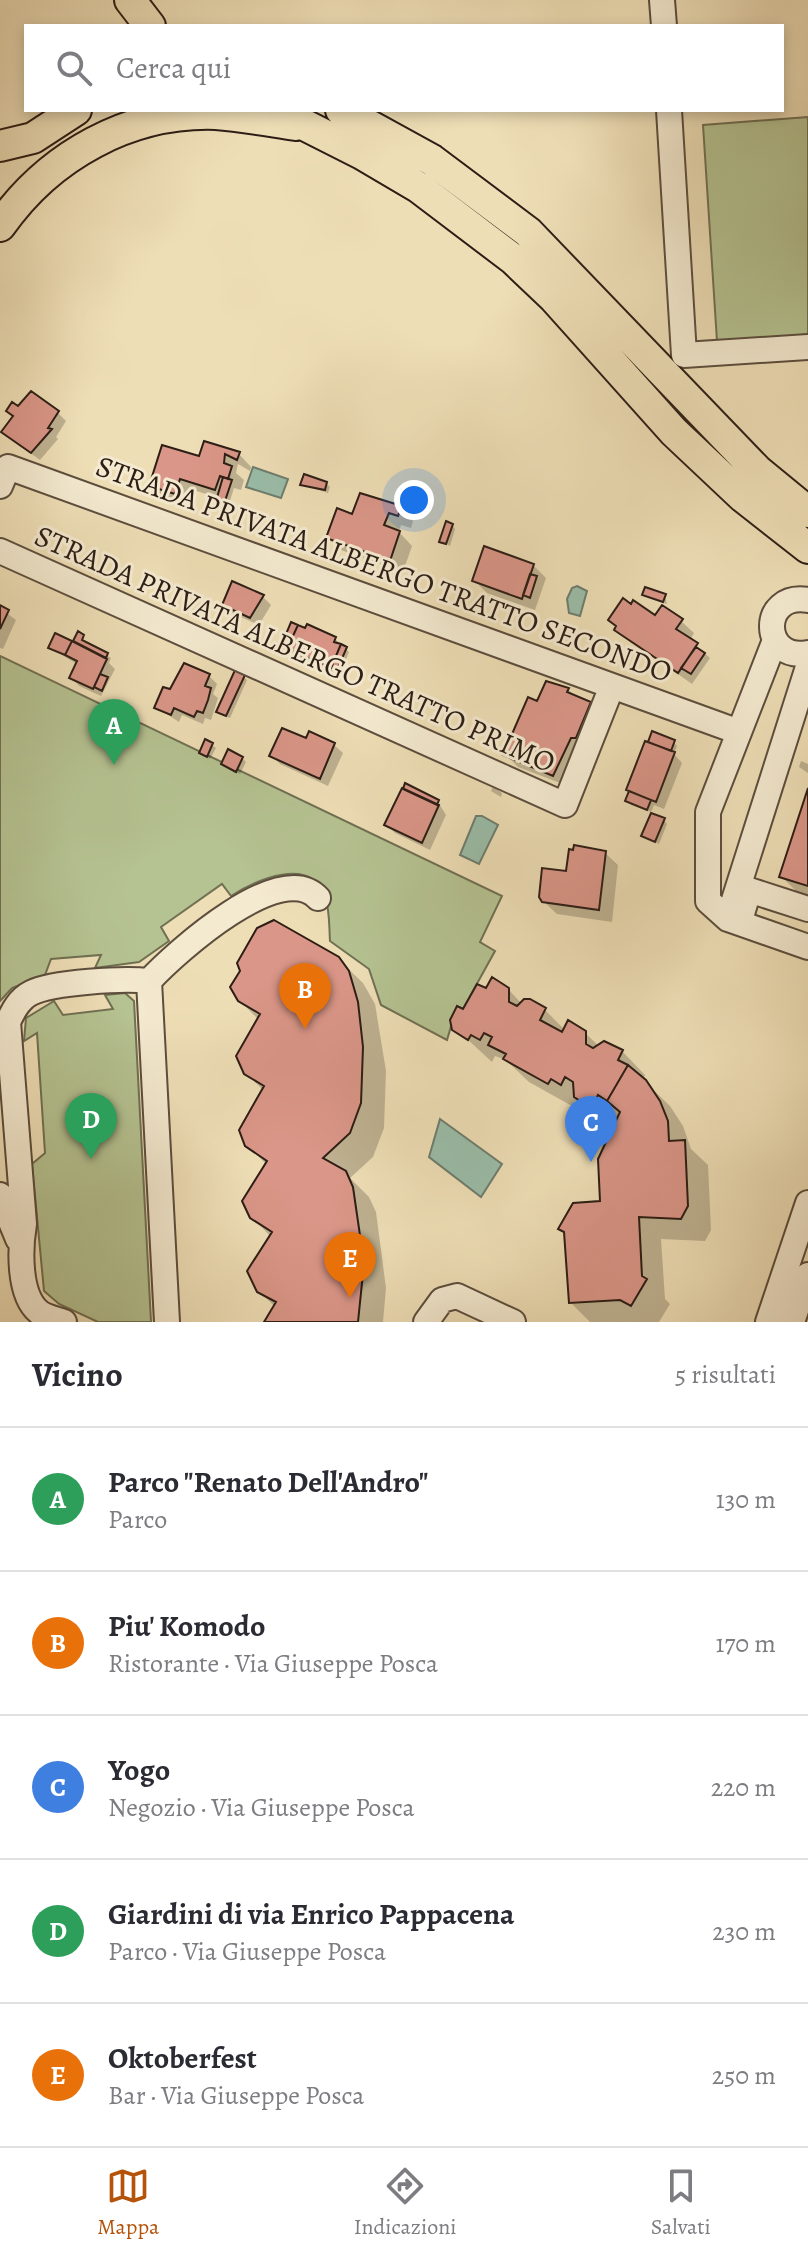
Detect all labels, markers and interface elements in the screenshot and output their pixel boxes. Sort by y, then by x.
search box [24,24,784,112]
icon: search [52,46,96,90]
text: Cerca qui [116,48,231,88]
street label: STRADA PRIVATA ALBERGO TRATTO SECONDO [91,446,677,692]
your location [394,480,434,520]
street label: STRADA PRIVATA ALBERGO TRATTO PRIMO [29,517,561,781]
pin: A [88,699,140,765]
pin: B [279,963,331,1029]
pin: D [65,1093,117,1159]
pin: C [565,1096,617,1162]
pin: E [324,1232,376,1298]
text: Vicino [32,1351,123,1398]
text: 5 risultati [675,1357,776,1392]
text: Parco "Renato Dell'Andro" [108,1462,428,1502]
text: A [50,1482,66,1517]
text: 130 m [716,1482,776,1517]
text: Parco [108,1502,167,1537]
text: Piu' Komodo [108,1606,265,1646]
text: B [50,1626,66,1661]
text: 170 m [716,1626,776,1661]
text: Ristorante · Via Giuseppe Posca [108,1646,438,1681]
text: Yogo [108,1750,170,1790]
text: C [50,1770,66,1805]
text: 220 m [711,1770,776,1805]
text: Negozio · Via Giuseppe Posca [108,1790,415,1825]
text: Giardini di via Enrico Pappacena [108,1894,515,1934]
text: D [49,1914,67,1949]
text: 230 m [712,1914,776,1949]
text: Parco · Via Giuseppe Posca [108,1934,386,1969]
text: Oktoberfest [108,2038,257,2078]
text: E [50,2058,66,2093]
text: 250 m [712,2058,776,2093]
text: Bar · Via Giuseppe Posca [108,2078,364,2113]
tab: Mappa [97,2164,159,2242]
tab: Indicazioni [354,2164,456,2242]
tab: Salvati [651,2164,711,2242]

